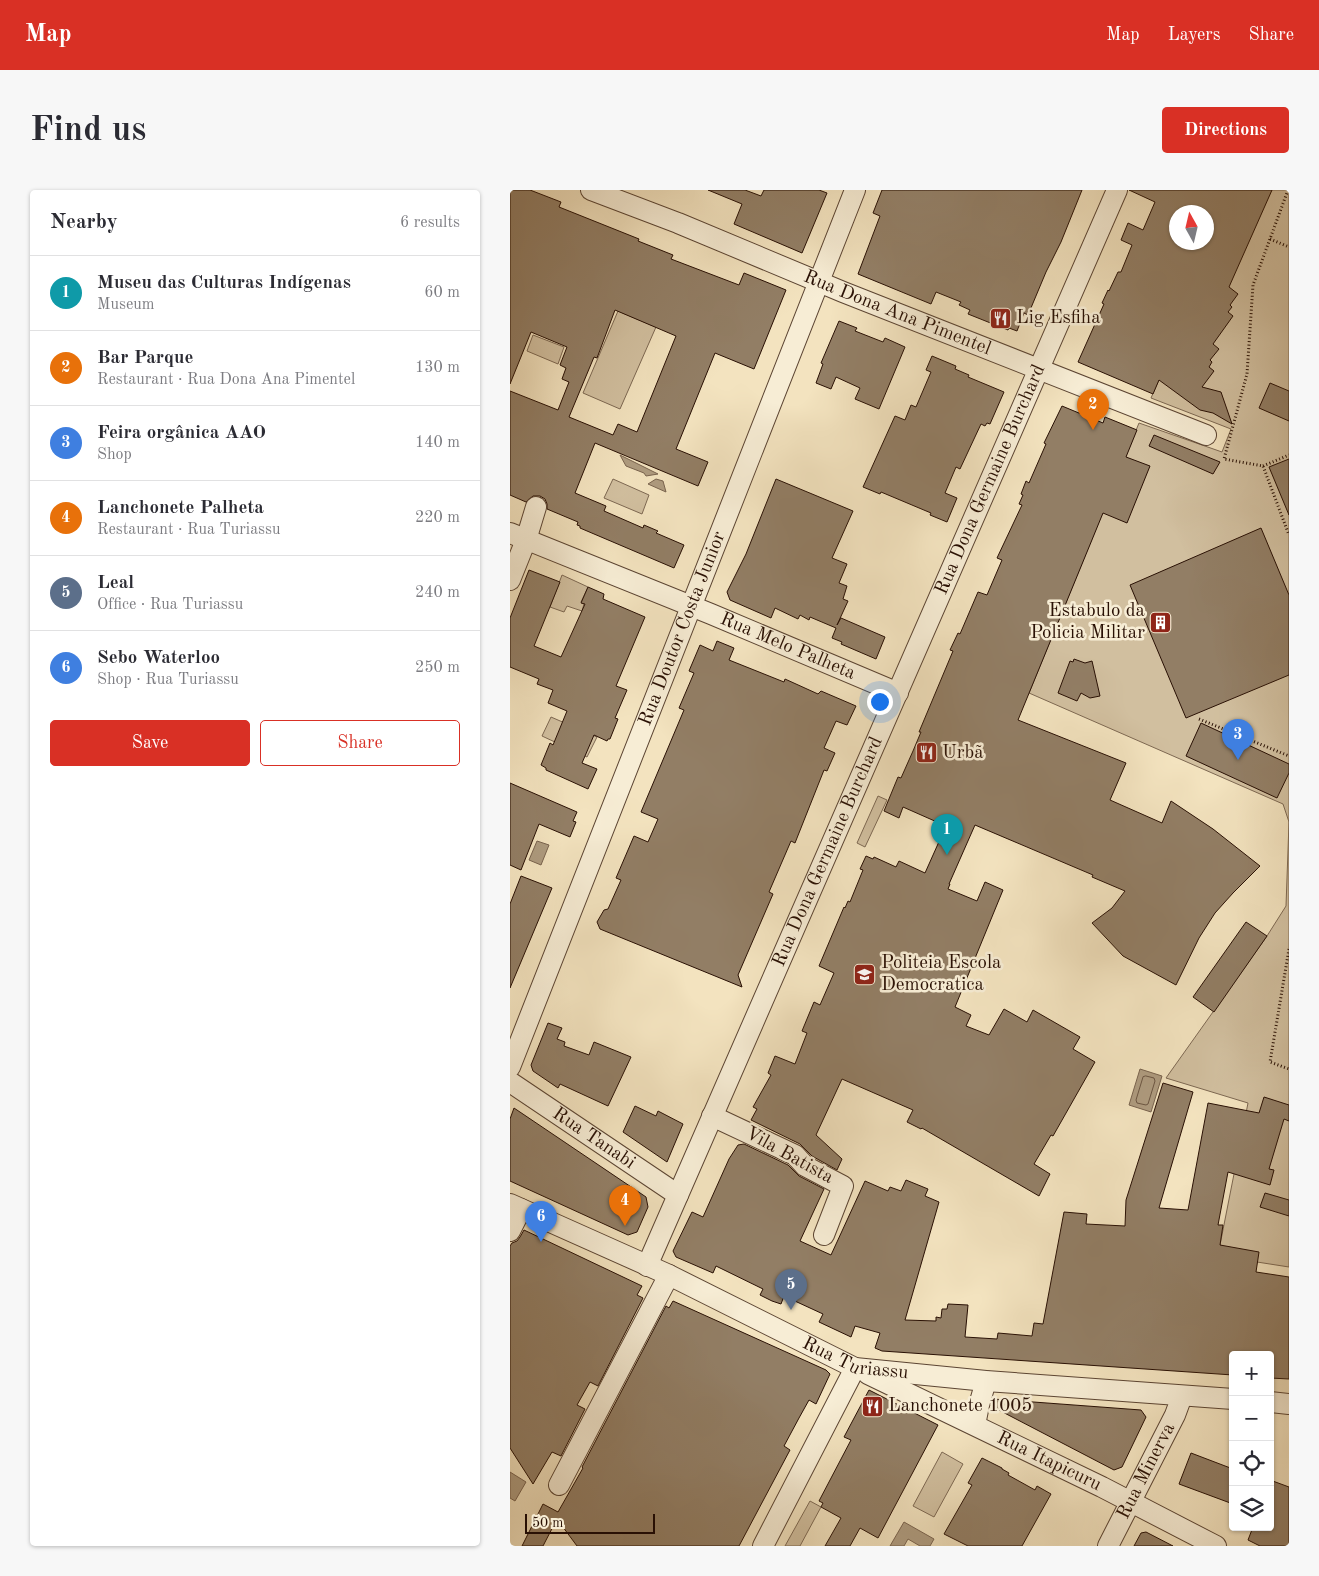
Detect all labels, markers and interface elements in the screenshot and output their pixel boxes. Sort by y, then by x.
text: Map [25,23,72,47]
text: Map [1106,26,1140,44]
text: Layers [1168,26,1220,44]
text: Share [1248,26,1294,44]
button: Directions [1162,107,1289,153]
text: Find us [30,113,146,148]
north arrow [1169,205,1214,250]
text: Nearby [50,212,118,233]
text: 6 results [400,215,460,231]
street label: Rua Dona Ana Pimentel [801,267,994,359]
text: Museu das Culturas Indígenas [97,274,351,293]
text: 1 [61,285,71,301]
text: 60 m [424,285,460,301]
text: Museum [97,297,155,313]
restaurant icon: Lig Esfiha [988,306,1012,330]
place label: Lig Esfiha [1016,309,1101,328]
text: Bar Parque [97,349,193,368]
text: 2 [61,360,71,376]
text: 130 m [415,360,460,376]
street label: Rua Dona Germaine Burchard [932,362,1049,598]
text: Restaurant · Rua Dona Ana Pimentel [97,372,355,388]
pin: 2 [1077,389,1109,430]
text: Feira orgânica AAO [97,424,266,443]
text: 3 [61,435,71,451]
text: 140 m [415,435,460,451]
text: Shop [97,447,132,463]
text: Lanchonete Palheta [97,499,264,518]
text: 4 [61,510,71,526]
text: 220 m [415,510,460,526]
text: Restaurant · Rua Turiassu [97,522,281,538]
street label: Rua Doutor Costa Junior [636,529,729,728]
text: Leal [97,574,134,593]
text: 5 [61,585,71,601]
text: 240 m [415,585,460,601]
text: Office · Rua Turiassu [97,597,243,613]
place label: Estabulo da Policia Militar [1030,602,1146,643]
street label: Rua Melo Palheta [717,609,859,684]
building icon: Estabulo da Policia Militar [1149,610,1173,634]
text: Sebo Waterloo [97,649,220,668]
text: 6 [61,660,71,676]
text: 250 m [415,660,460,676]
text: Shop · Rua Turiassu [97,672,239,688]
your location [867,689,893,715]
pin: 3 [1222,719,1254,760]
button: Save [50,720,250,766]
button: Share [260,720,460,766]
street label: Rua Dona Germaine Burchard [769,734,886,970]
restaurant icon: Urbã [914,741,938,765]
place label: Urbã [942,744,984,763]
pin: 1 [931,814,963,855]
place label: Politeia Escola Democratica [881,954,1002,995]
school or university icon: Politeia Escola Democratica [853,962,877,986]
street label: Rua Tanabi [549,1104,639,1173]
street label: Vila Batista [742,1124,837,1188]
pin: 4 [609,1185,641,1226]
pin: 6 [525,1201,557,1242]
pin: 5 [775,1269,807,1310]
street label: Rua Turiassu [799,1334,909,1383]
map controls [1229,1351,1274,1531]
button: + [1229,1351,1274,1396]
restaurant icon: Lanchonete 1005 [860,1394,884,1418]
button: − [1229,1396,1274,1441]
place label: Lanchonete 1005 [888,1397,1032,1416]
street label: Rua Minerva [1114,1419,1179,1522]
street label: Rua Itapicuru [994,1428,1104,1495]
button: locate [1229,1441,1274,1486]
button: layers [1229,1486,1274,1531]
scale bar [525,1511,655,1534]
text: 50 m [532,1516,563,1530]

